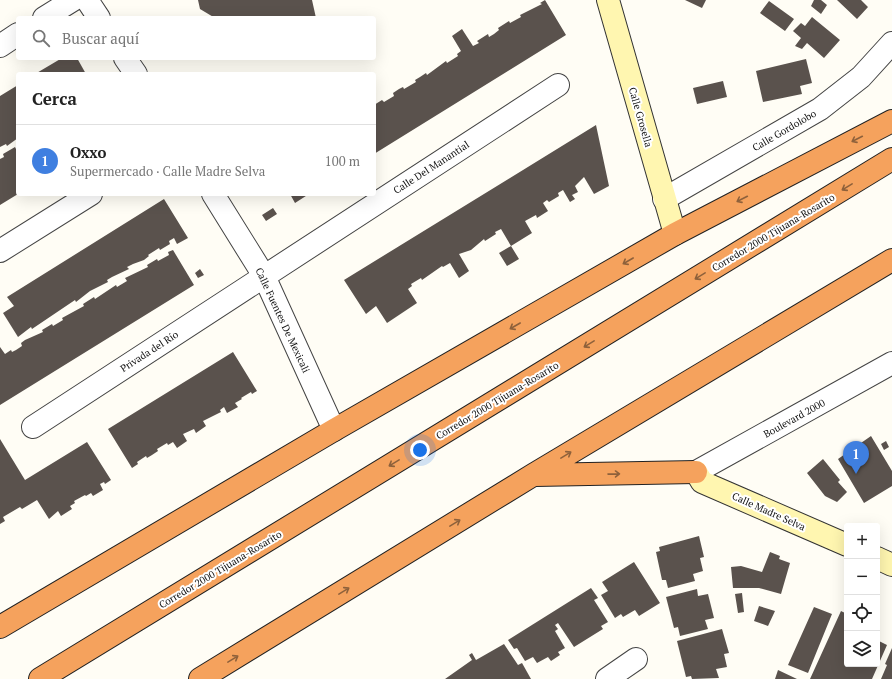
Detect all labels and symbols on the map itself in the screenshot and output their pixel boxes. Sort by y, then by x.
street label: Calle Grosella [626,86,655,149]
street label: Calle Gordolobo [750,107,819,154]
one-way arrow [852,135,864,143]
street label: Calle Del Manantial [391,138,472,197]
one-way arrow [841,183,853,191]
street label: Corredor 2000 Tijuana-Rosarito [710,190,837,274]
one-way arrow [736,195,748,203]
one-way arrow [622,257,634,265]
street label: Calle Fuentes De Mexicali [252,266,313,375]
one-way arrow [694,273,706,281]
one-way arrow [509,322,521,330]
street label: Privada del Río [118,328,181,375]
one-way arrow [584,340,595,348]
street label: Corredor 2000 Tijuana-Rosarito [434,358,561,442]
street label: Boulevard 2000 [761,396,827,441]
your location [410,440,430,460]
pin: 1 [843,441,869,474]
one-way arrow [560,451,572,459]
one-way arrow [388,459,400,467]
one-way arrow [607,470,620,478]
street label: Calle Madre Selva [730,489,808,533]
one-way arrow [449,519,460,527]
street label: Corredor 2000 Tijuana-Rosarito [157,527,284,611]
one-way arrow [338,586,350,594]
one-way arrow [227,654,239,662]

